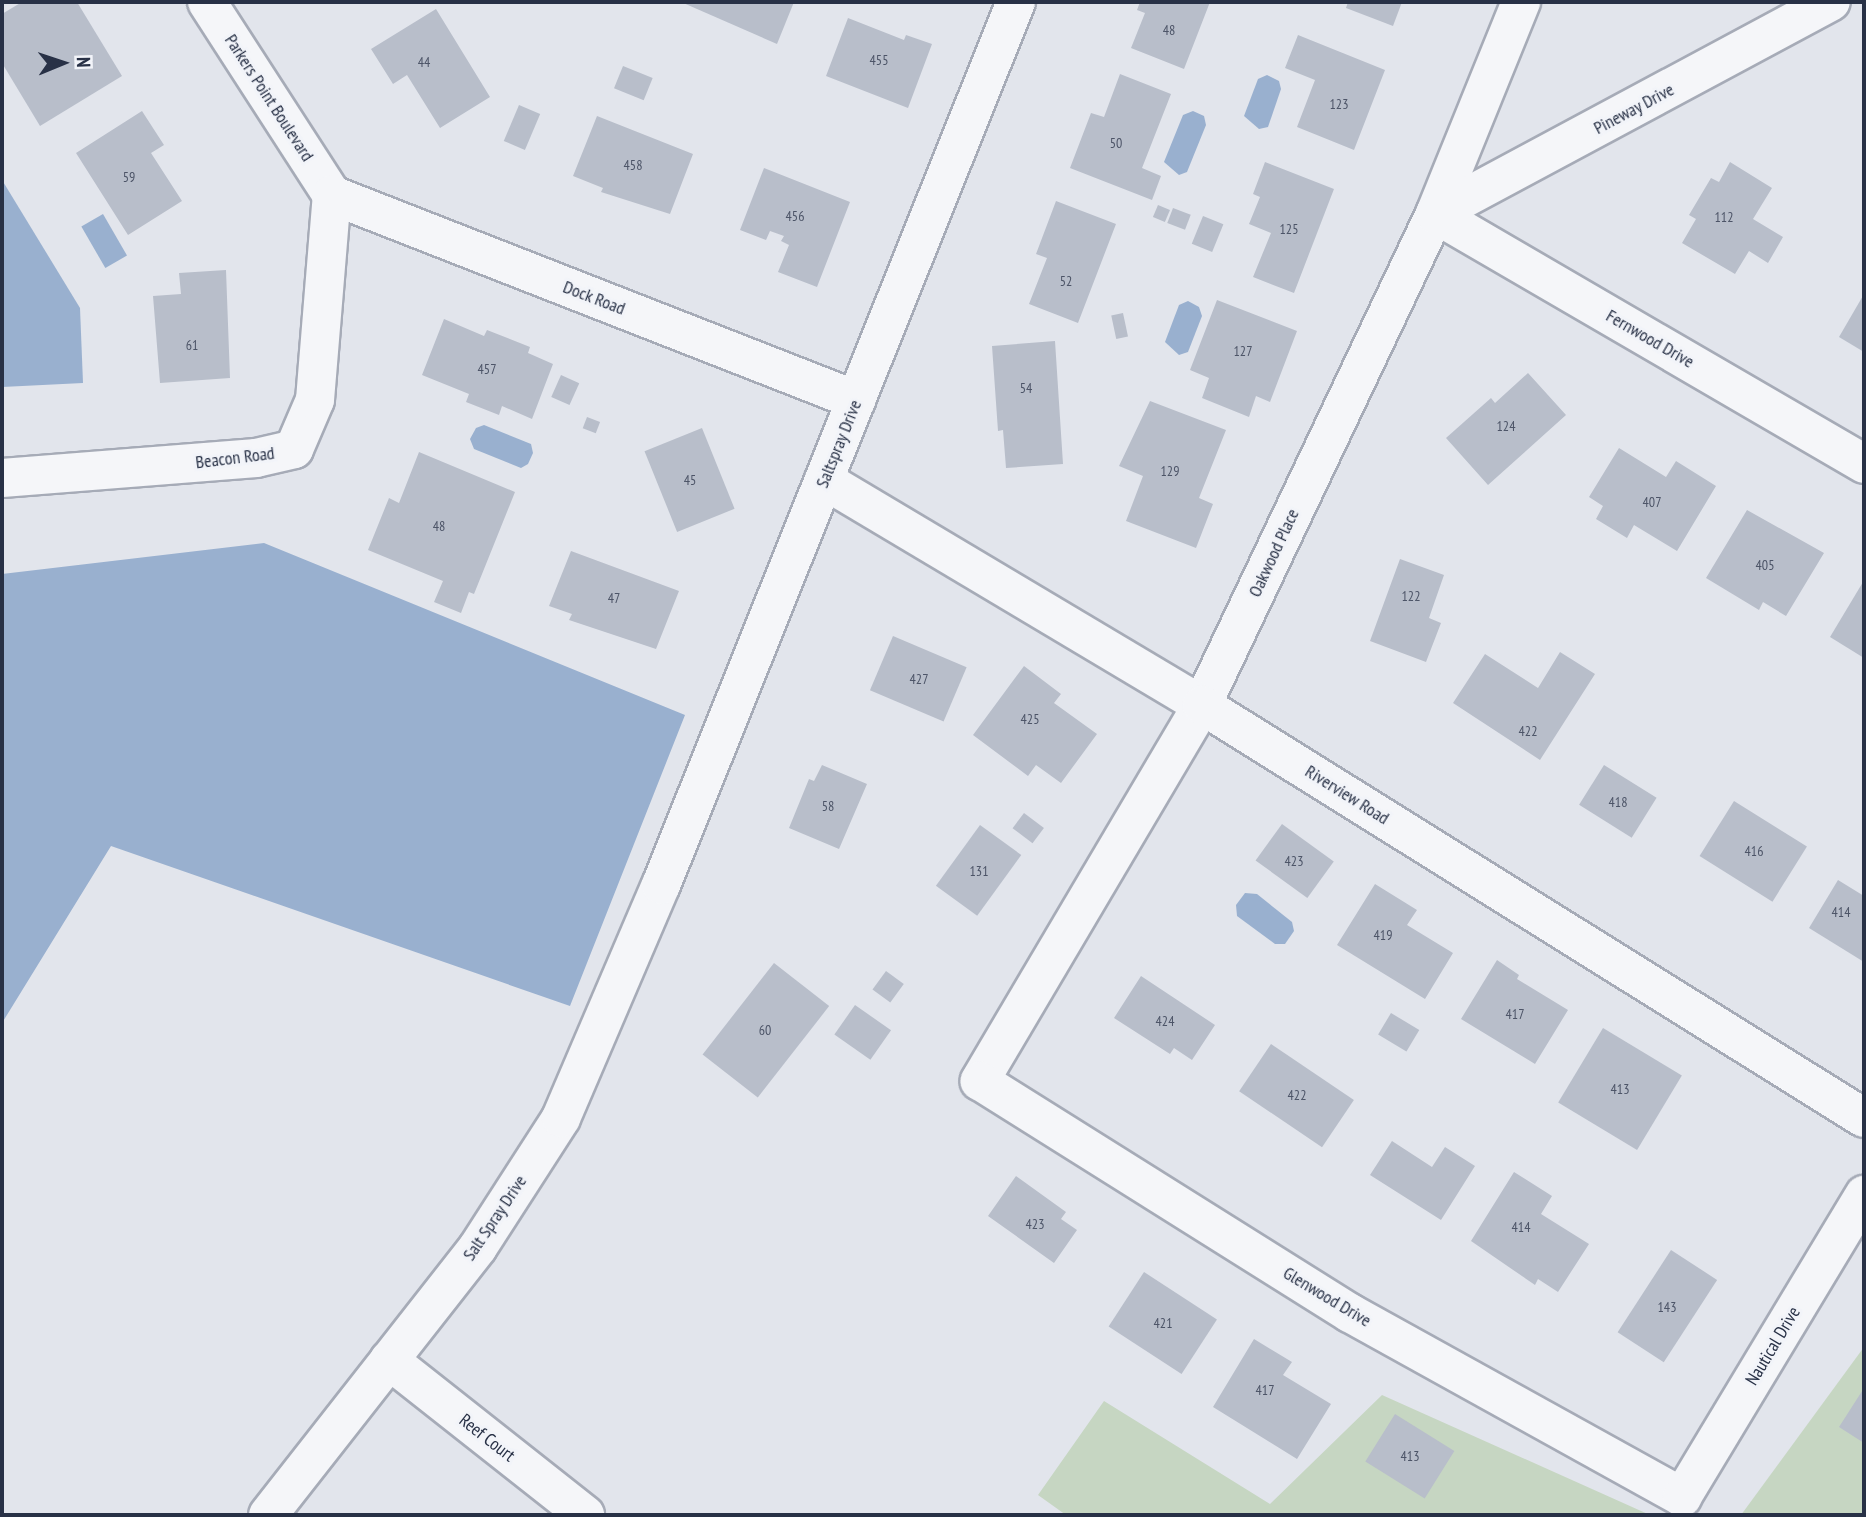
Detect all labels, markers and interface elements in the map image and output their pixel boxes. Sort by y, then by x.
house number: 48 [1163,22,1175,38]
north arrow [28,28,98,98]
street label: Parkers Point Boulevard [220,30,318,166]
house number: 455 [870,52,888,68]
house number: 44 [418,54,430,70]
text: N [72,57,96,68]
street label: Pineway Drive [1590,79,1678,139]
house number: 123 [1330,96,1348,112]
house number: 50 [1110,135,1122,151]
house number: 458 [624,157,642,173]
house number: 59 [123,169,135,185]
house number: 456 [786,208,804,224]
house number: 112 [1715,209,1733,225]
house number: 125 [1280,221,1298,237]
house number: 52 [1060,273,1072,289]
street label: Dock Road [560,276,628,320]
street label: Fernwood Drive [1602,305,1698,373]
house number: 61 [186,337,198,353]
house number: 127 [1234,343,1252,359]
house number: 457 [478,361,496,377]
house number: 54 [1020,380,1032,396]
street label: Saltspray Drive [811,397,867,491]
house number: 124 [1497,418,1515,434]
street label: Beacon Road [194,442,276,474]
house number: 129 [1161,463,1179,479]
house number: 45 [684,472,696,488]
house number: 407 [1643,494,1661,510]
street label: Oakwood Place [1244,506,1304,600]
house number: 48 [433,518,445,534]
house number: 405 [1756,557,1774,573]
house number: 122 [1402,588,1420,604]
house number: 47 [608,590,620,606]
house number: 427 [910,671,928,687]
house number: 425 [1021,711,1039,727]
house number: 422 [1519,723,1537,739]
street label: Riverview Road [1301,761,1393,829]
house number: 418 [1609,794,1627,810]
house number: 58 [822,798,834,814]
house number: 416 [1745,843,1763,859]
house number: 423 [1285,853,1303,869]
house number: 131 [970,863,988,879]
house number: 414 [1832,904,1850,920]
house number: 419 [1374,927,1392,943]
house number: 417 [1506,1006,1524,1022]
house number: 424 [1156,1013,1174,1029]
house number: 60 [759,1022,771,1038]
house number: 413 [1611,1081,1629,1097]
house number: 422 [1288,1087,1306,1103]
street label: Salt Spray Drive [458,1171,532,1265]
house number: 423 [1026,1216,1044,1232]
house number: 414 [1512,1219,1530,1235]
street label: Glenwood Drive [1279,1262,1375,1332]
house number: 143 [1658,1299,1676,1315]
street label: Nautical Drive [1741,1303,1805,1389]
house number: 421 [1154,1315,1172,1331]
house number: 417 [1256,1382,1274,1398]
street label: Reef Court [455,1410,519,1466]
house number: 413 [1401,1448,1419,1464]

